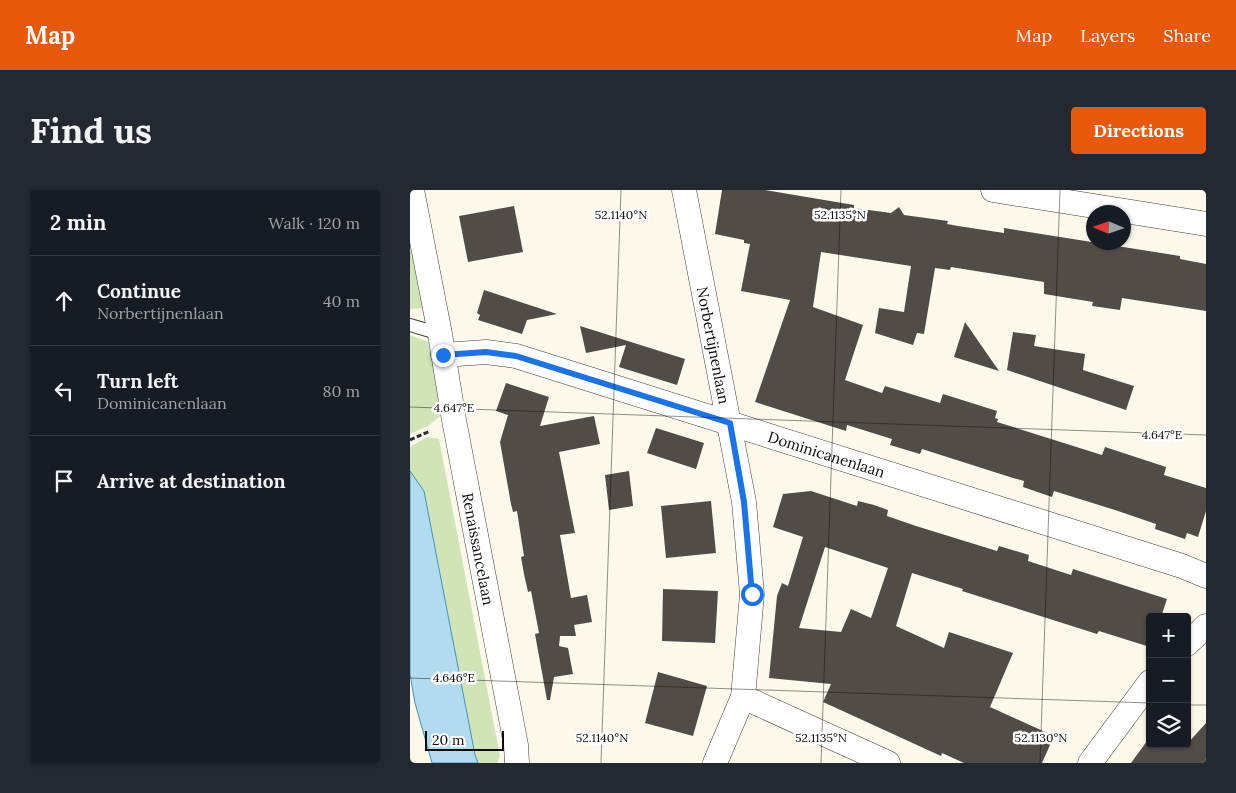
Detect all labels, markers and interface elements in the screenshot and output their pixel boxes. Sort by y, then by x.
text: Map [25,20,75,51]
text: Map [1016,24,1052,47]
text: Layers [1080,24,1135,47]
text: Share [1163,24,1211,47]
button: Directions [1071,107,1206,154]
text: Find us [30,108,152,153]
north arrow [1086,205,1131,250]
text: 52.1140°N [595,207,647,222]
text: 52.1135°N [814,207,866,222]
text: 2 min [50,209,106,236]
text: Walk · 120 m [268,213,360,233]
text: Continue [97,279,181,303]
street label: Norbertijnenlaan [693,285,734,405]
icon: ahead [50,287,78,315]
text: 40 m [323,291,360,311]
text: Norbertijnenlaan [97,303,224,323]
route end [432,344,455,367]
text: Turn left [97,369,178,393]
icon: left [50,377,78,405]
text: 80 m [323,381,360,401]
text: Dominicanenlaan [97,393,227,413]
text: 4.647°E [434,400,474,415]
street label: Dominicanenlaan [766,427,887,481]
text: 4.647°E [1142,427,1182,442]
icon: arrive [50,467,78,495]
text: Arrive at destination [97,469,286,493]
street label: Renaissancelaan [459,491,499,607]
route start [741,583,764,606]
map controls [1146,613,1191,748]
button: + [1146,613,1191,658]
button: − [1146,658,1191,703]
text: 4.646°E [433,670,475,685]
button: layers [1146,703,1191,748]
scale bar [425,728,504,751]
text: 52.1140°N [576,730,628,745]
text: 52.1135°N [795,730,847,745]
text: 52.1130°N [1015,730,1067,745]
text: 20 m [432,731,464,749]

